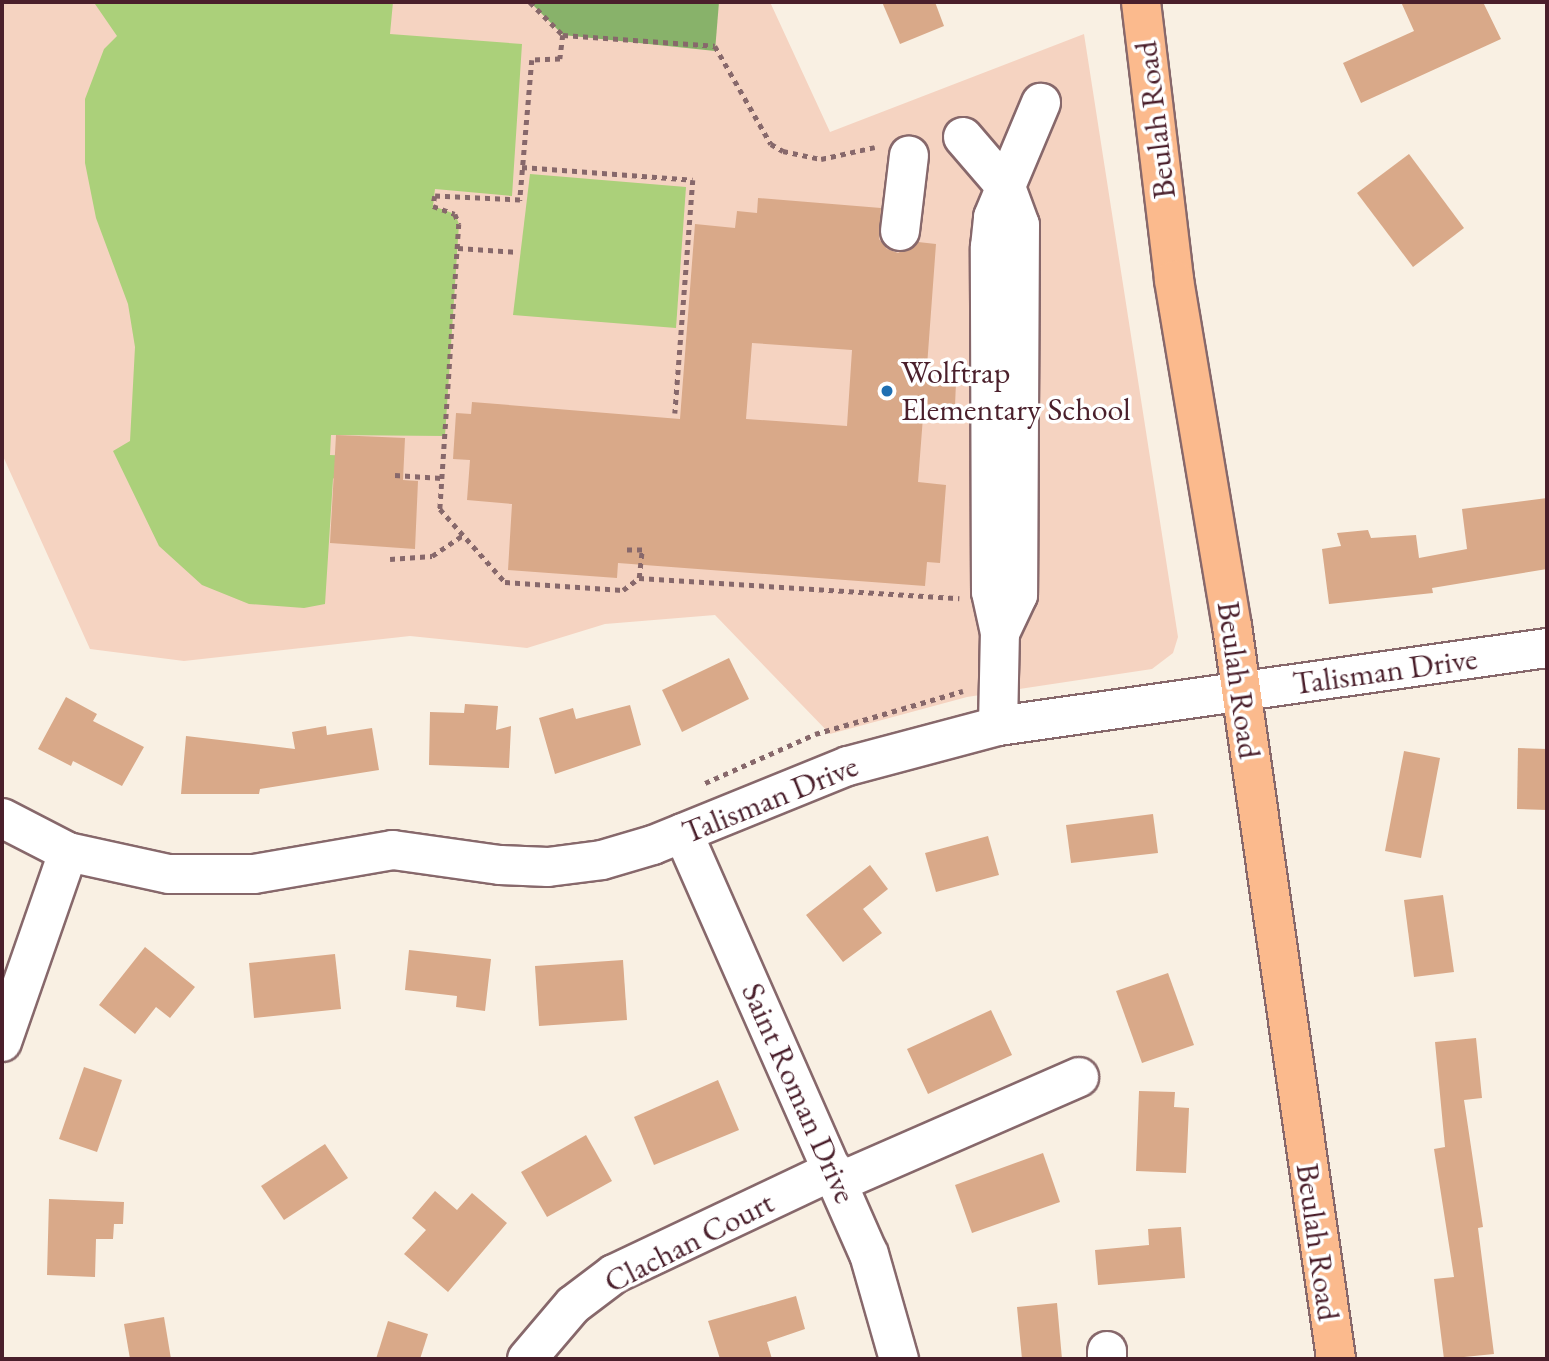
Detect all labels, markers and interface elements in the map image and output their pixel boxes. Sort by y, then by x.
street label: Beulah Road [1126,39,1184,201]
place label: Wolftrap Elementary School [901,354,1131,429]
marker: Wolftrap Elementary School [879,383,895,399]
street label: Beulah Road [1209,599,1269,761]
street label: Talisman Drive [1290,639,1480,703]
street label: Talisman Drive [677,746,863,852]
street label: Saint Roman Drive [733,977,865,1209]
street label: Beulah Road [1288,1161,1348,1323]
street label: Clachan Court [598,1183,780,1301]

